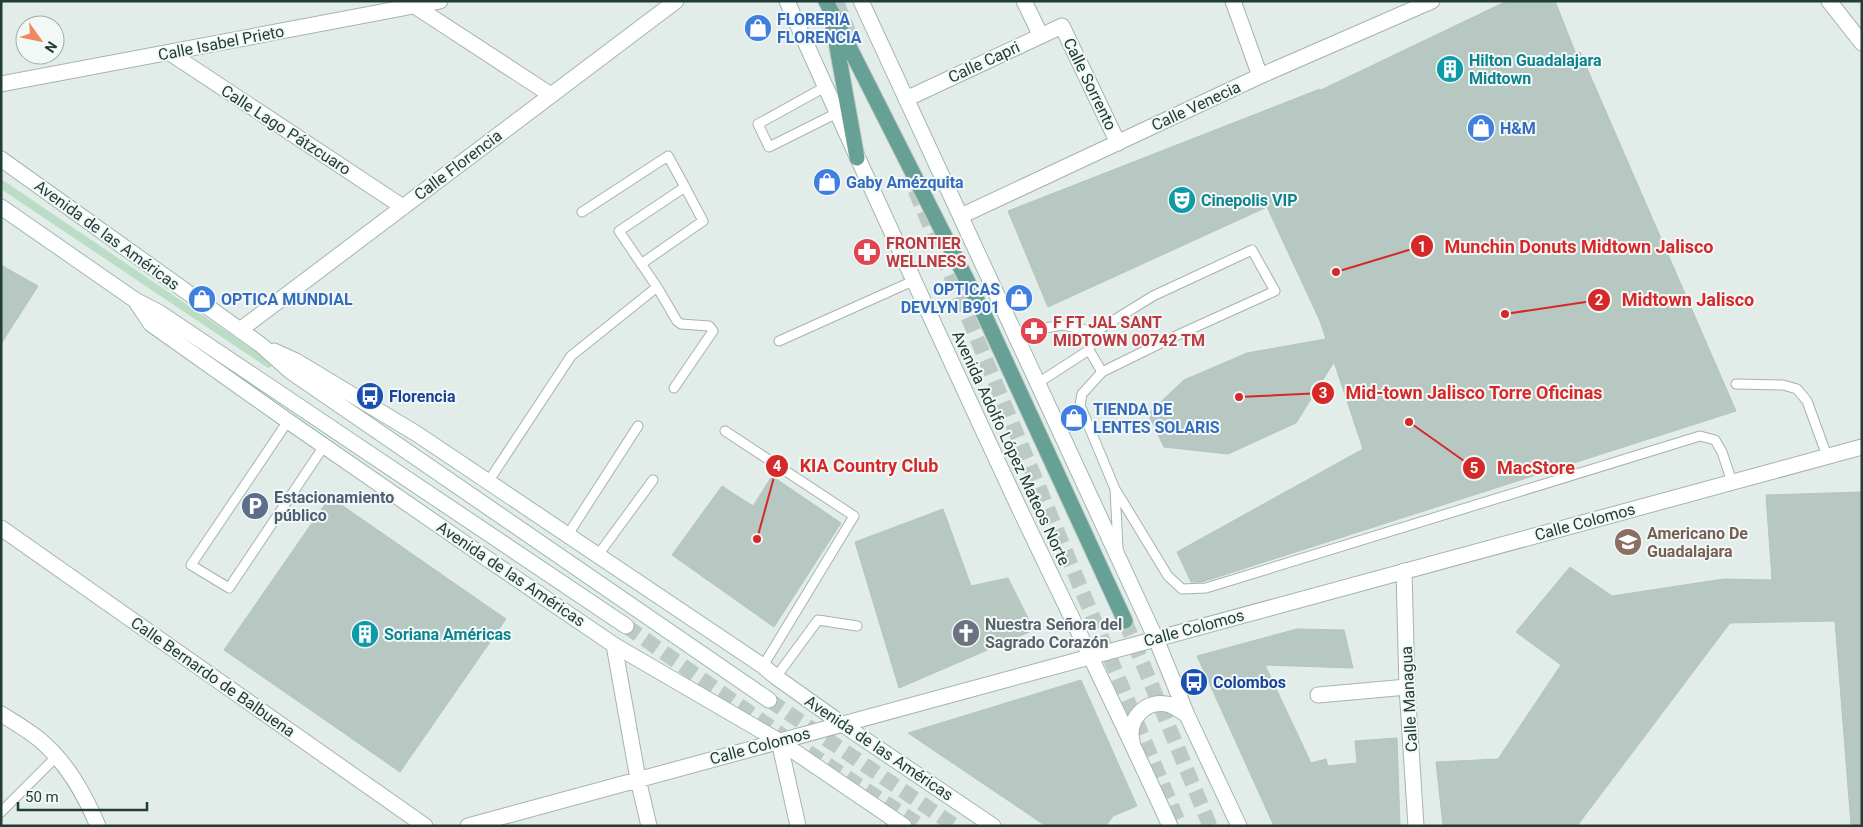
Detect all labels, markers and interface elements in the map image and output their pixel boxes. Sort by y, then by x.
place label: FLORERIA FLORENCIA [777,10,862,47]
shop icon: FLORERIA FLORENCIA [743,13,773,43]
north arrow [15,15,65,65]
street label: Calle Isabel Prieto [156,21,286,65]
street label: Calle Sorrento [1059,35,1121,133]
street label: Calle Capri [945,37,1023,87]
text: N [41,39,60,56]
place label: Hilton Guadalajara Midtown [1469,51,1602,88]
building icon: Hilton Guadalajara Midtown [1435,54,1465,84]
street label: Calle Venecia [1148,77,1244,135]
street label: Calle Lago Pátzcuaro [218,81,354,179]
shop icon: H&M [1466,113,1496,143]
place label: H&M [1500,119,1536,138]
street label: Calle Florencia [410,126,506,204]
shop icon: Gaby Amézquita [812,167,842,197]
place label: Gaby Amézquita [846,173,964,192]
street label: Avenida de las Américas [31,176,183,294]
theatre icon: Cinepolis VIP [1167,185,1197,215]
place label: Cinepolis VIP [1201,191,1297,210]
callout: Munchin Donuts Midtown Jalisco [1409,230,1723,263]
place label: FRONTIER WELLNESS [886,234,966,271]
text: Munchin Donuts Midtown Jalisco [1444,236,1714,257]
pharmacy icon: FRONTIER WELLNESS [852,237,882,267]
text: 1 [1418,238,1426,256]
place label: OPTICAS DEVLYN B901 [901,280,1000,317]
shop icon: OPTICAS DEVLYN B901 [1004,283,1034,313]
callout: Midtown Jalisco [1587,283,1764,316]
shop icon: OPTICA MUNDIAL [187,284,217,314]
text: Midtown Jalisco [1622,289,1754,310]
place label: OPTICA MUNDIAL [221,290,353,309]
text: 2 [1595,291,1604,309]
place label: F FT JAL SANT MIDTOWN 00742 TM [1053,313,1205,350]
pharmacy icon: F FT JAL SANT MIDTOWN 00742 TM [1019,316,1049,346]
street label: Avenida Adolfo López Mateos Norte [948,328,1074,568]
callout: Mid-town Jalisco Torre Oficinas [1310,377,1613,410]
bus stop icon: Florencia [355,381,385,411]
text: Mid-town Jalisco Torre Oficinas [1345,382,1603,403]
text: 3 [1319,384,1327,402]
place label: Florencia [389,387,456,406]
place label: TIENDA DE LENTES SOLARIS [1093,400,1220,437]
shop icon: TIENDA DE LENTES SOLARIS [1059,403,1089,433]
callout: KIA Country Club [765,449,949,482]
callout: MacStore [1462,451,1585,484]
text: KIA Country Club [800,455,938,476]
text: 4 [773,457,782,475]
text: MacStore [1497,457,1575,478]
text: 5 [1470,459,1478,477]
place label: Estacionamiento público [274,488,394,525]
parking icon: Estacionamiento público [240,491,270,521]
street label: Calle Colomos [1533,499,1637,545]
street label: Avenida de las Américas [433,517,589,631]
place label: Americano De Guadalajara [1647,524,1748,561]
school or university icon: Americano De Guadalajara [1613,527,1643,557]
street label: Calle Colomos [1142,605,1246,651]
street label: Calle Bernardo de Balbuena [127,613,299,741]
place label: Nuestra Señora del Sagrado Corazón [985,615,1122,652]
church icon: Nuestra Señora del Sagrado Corazón [951,618,981,648]
building icon: Soriana Américas [350,619,380,649]
place label: Soriana Américas [384,625,511,644]
street label: Calle Managua [1397,646,1421,752]
bus stop icon: Colombos [1179,667,1209,697]
place label: Colombos [1213,673,1286,692]
street label: Avenida de las Américas [801,691,957,805]
street label: Calle Colomos [708,723,812,769]
scale bar [18,780,146,812]
text: 50 m [25,788,59,806]

